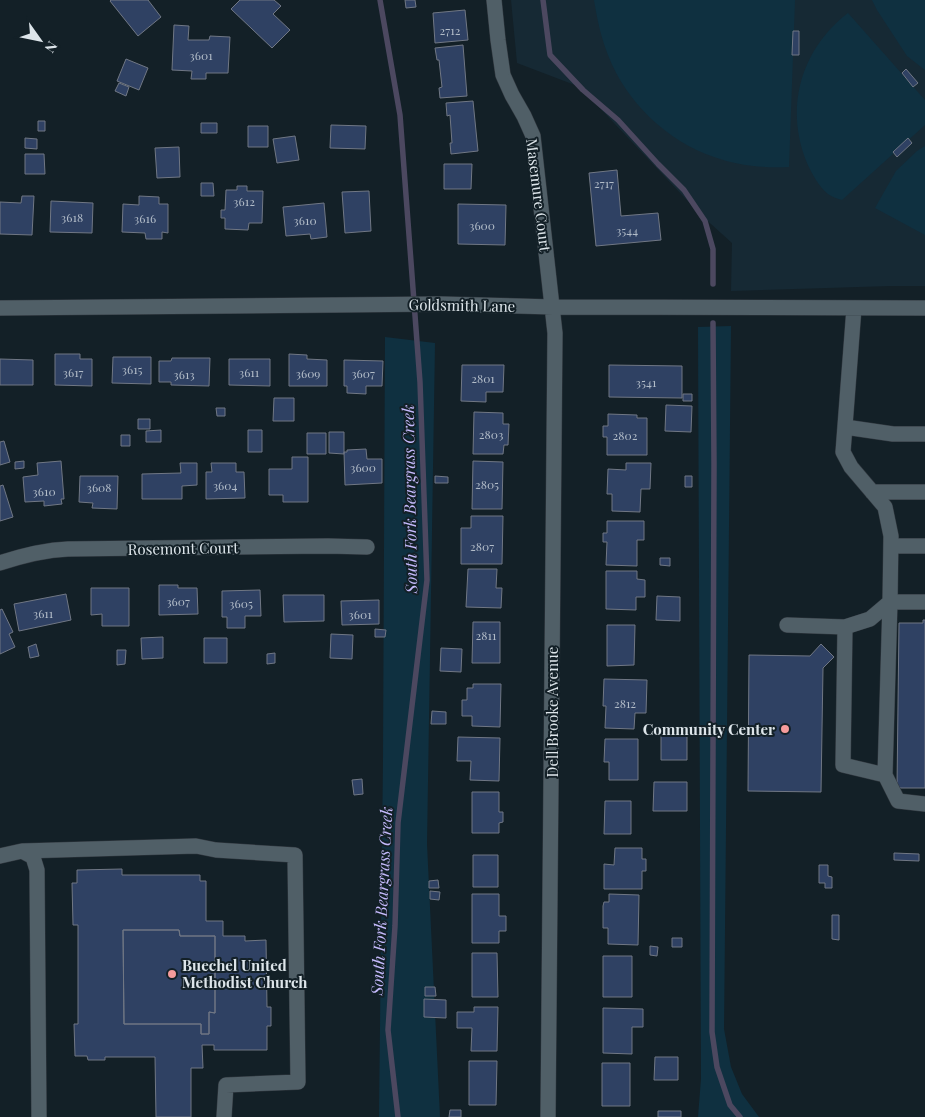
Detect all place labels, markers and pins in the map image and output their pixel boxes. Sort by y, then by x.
place label: Community Center [643,719,775,739]
marker: Community Center [779,723,791,735]
place label: Buechel United Methodist Church [182,955,308,992]
marker: Buechel United Methodist Church [166,968,178,980]

